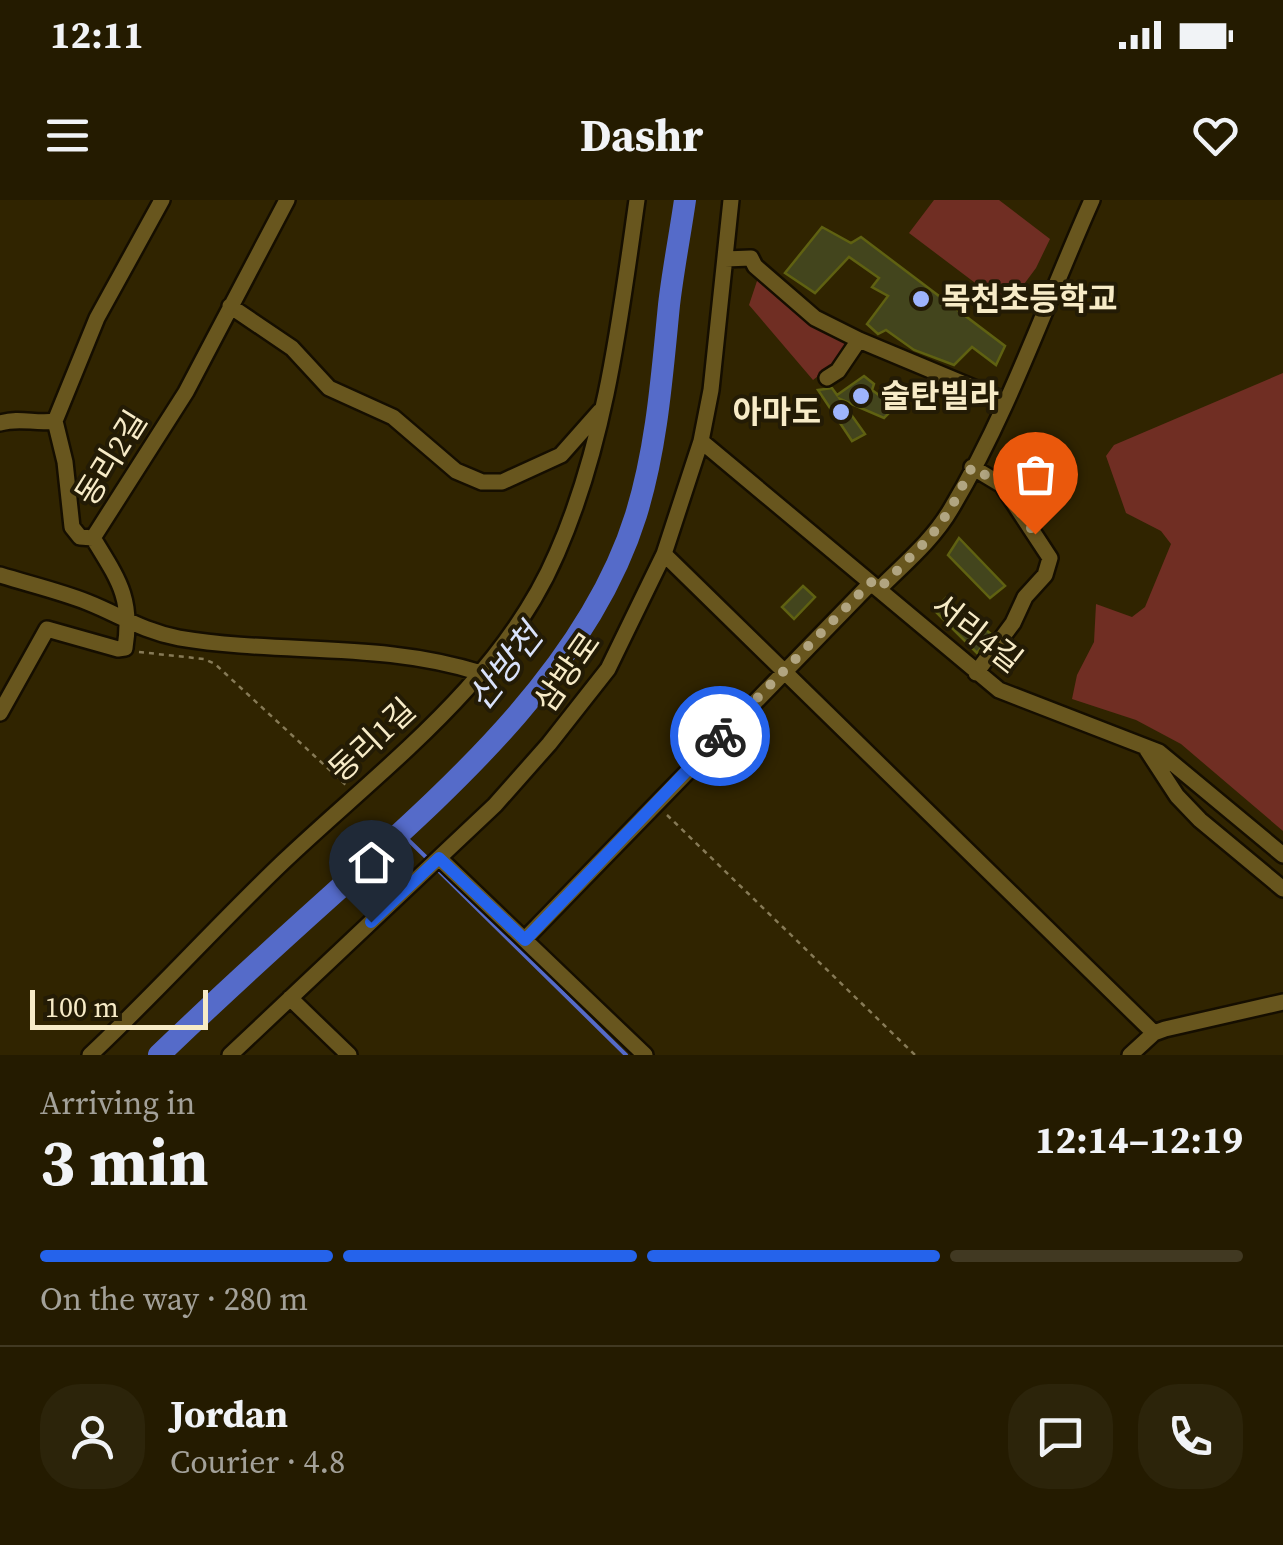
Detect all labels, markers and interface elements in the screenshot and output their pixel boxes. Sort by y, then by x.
text: 12:11 [50,9,144,61]
text: Dashr [580,104,703,166]
icon: menu [40,108,95,163]
icon: heart [1188,108,1243,163]
place label: 목천초등학교 [941,277,1118,321]
marker: 목천초등학교 [910,288,932,310]
place label: 술탄빌라 [881,374,999,418]
marker: 술탄빌라 [850,385,872,407]
place label: 아마도 [733,390,821,434]
marker: 아마도 [830,401,852,423]
street label: 동리2길 [65,402,157,514]
pin [993,432,1078,535]
icon: bag [1008,447,1063,502]
street label: 서리4길 [922,584,1032,682]
water label: 산방천 [456,611,556,720]
street label: 삼방로 [524,623,610,721]
courier [670,686,770,786]
street label: 동리1길 [319,688,425,792]
icon: bike [693,709,748,764]
pin [329,820,414,923]
icon: home [344,835,399,890]
scale bar [30,985,208,1030]
text: 100 m [45,988,119,1026]
text: Arriving in [40,1081,195,1125]
text: 12:14–12:19 [1035,1114,1243,1166]
text: 3 min [40,1118,209,1207]
text: On the way · 280 m [40,1277,308,1321]
button: person [40,1384,145,1489]
button: chat [1008,1384,1113,1489]
button: phone [1138,1384,1243,1489]
text: Jordan [170,1388,288,1440]
text: Courier · 4.8 [170,1440,345,1484]

